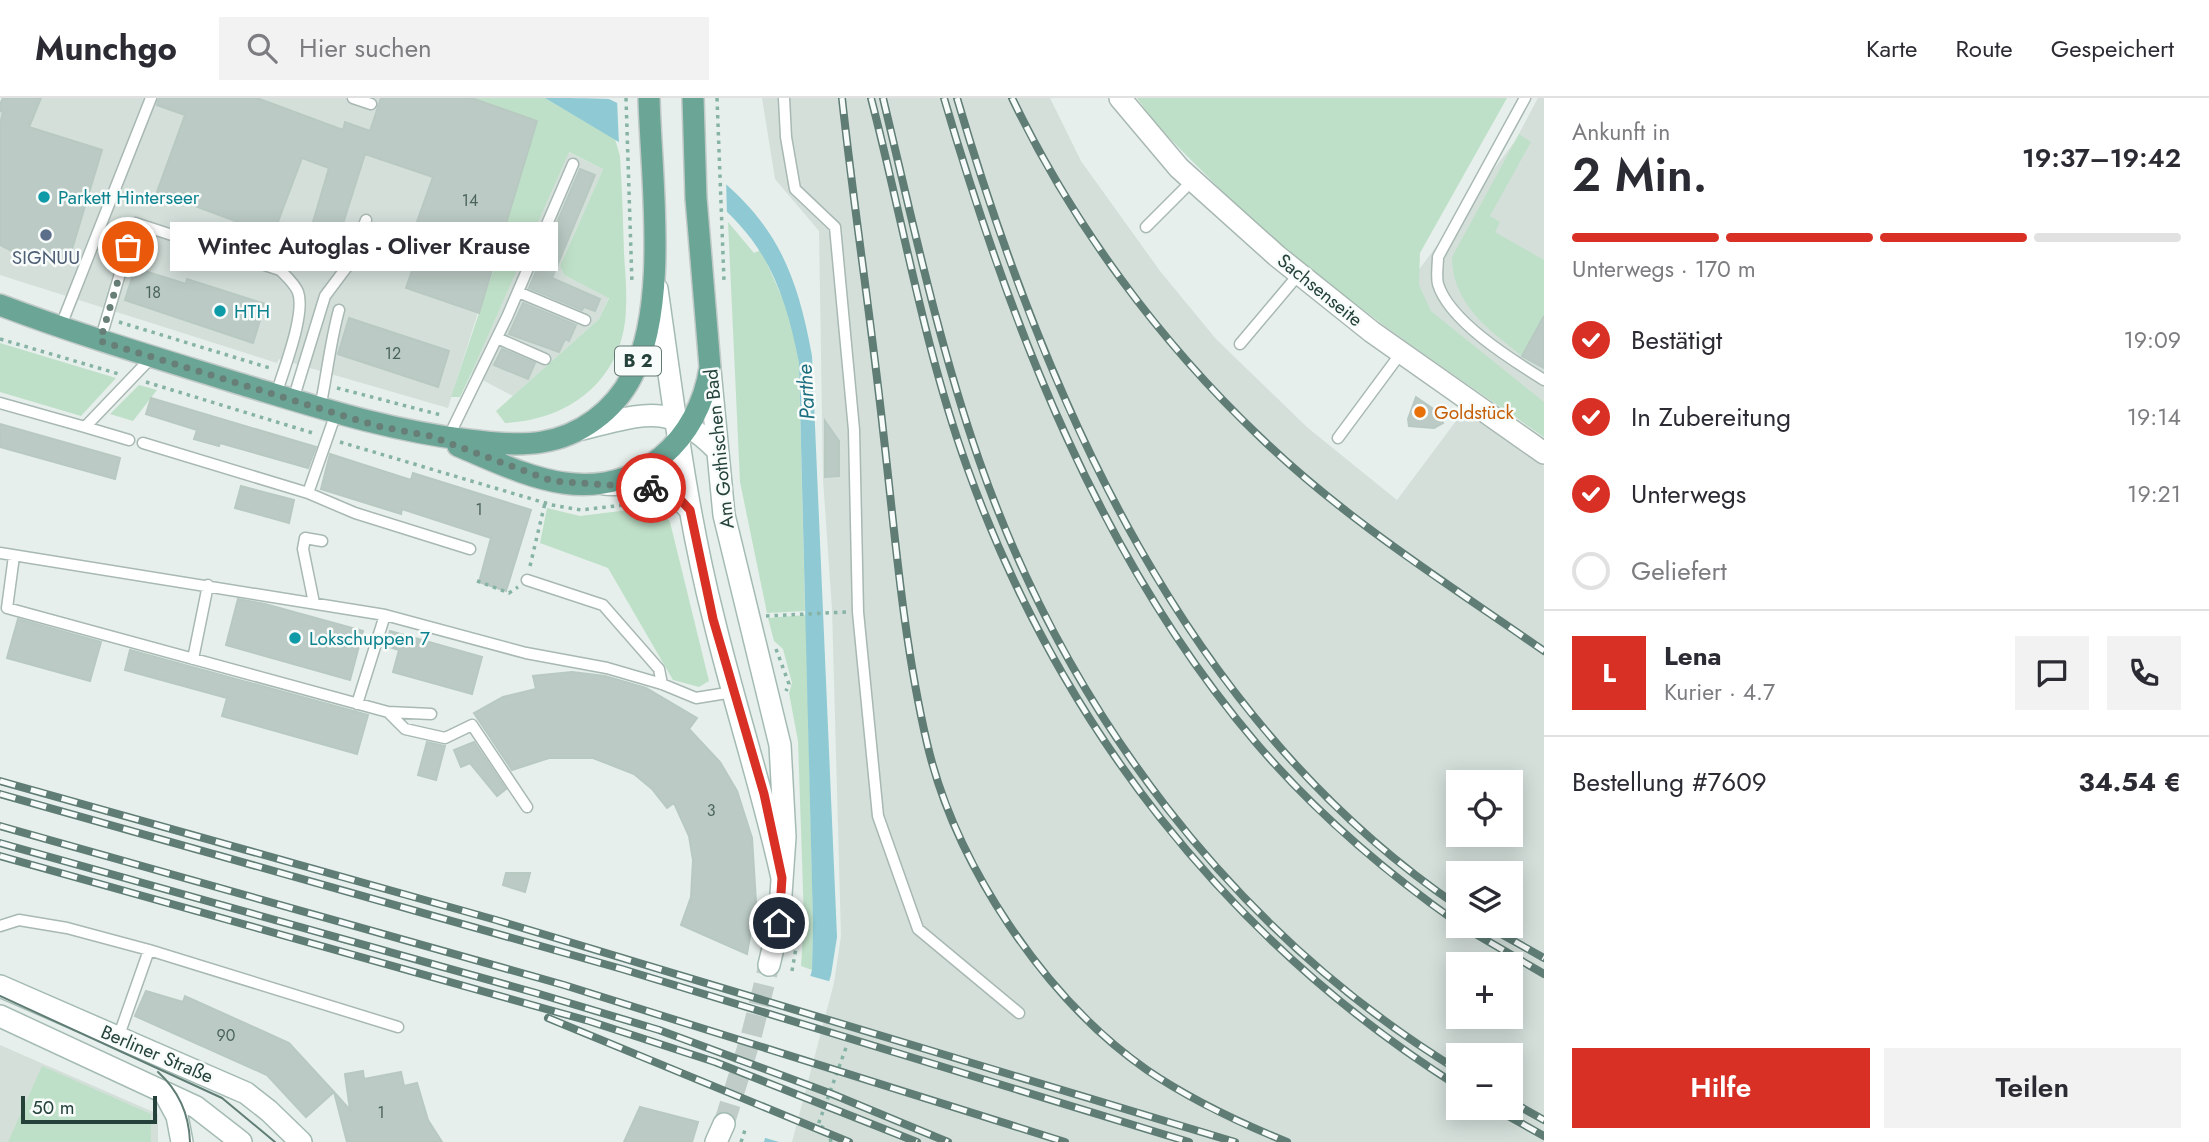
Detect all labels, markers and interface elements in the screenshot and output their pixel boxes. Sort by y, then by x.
search box [219,17,709,80]
text: Munchgo [35,25,177,72]
icon: search [243,29,281,67]
text: Hier suchen [299,29,432,67]
text: Karte [1866,31,1917,66]
text: Route [1955,31,2013,66]
text: Gespeichert [2051,31,2174,66]
text: Ankunft in [1572,115,1670,149]
text: 19:37–19:42 [2022,139,2181,177]
text: 2 Min. [1572,142,1707,208]
place label: Parkett Hinterseer [58,184,200,211]
marker: Parkett Hinterseer [36,189,52,205]
house number: 14 [462,189,478,212]
pin [98,217,158,277]
callout: Wintec Autoglas - Oliver Krause [170,222,558,272]
marker: SIGNUU [38,227,54,243]
icon: bag [109,228,147,266]
text: Wintec Autoglas - Oliver Krause [198,229,530,263]
place label: SIGNUU [12,244,80,271]
street label: Sachsenseite [1272,247,1369,333]
text: Unterwegs · 170 m [1572,252,1756,286]
house number: 18 [145,281,161,304]
place label: HTH [234,298,270,325]
marker: HTH [212,303,228,319]
icon: check [1572,321,1610,359]
text: Bestätigt [1631,321,1722,359]
text: 19:09 [2123,323,2181,357]
house number: 12 [385,342,401,365]
road number: B 2 [615,346,661,376]
water label: Parthe [790,363,822,420]
street label: Am Gothischen Bad [697,368,741,530]
icon: check [1572,398,1610,436]
text: In Zubereitung [1631,398,1791,436]
place label: Goldstück [1434,399,1515,426]
text: 19:14 [2127,400,2181,434]
marker: Goldstück [1412,404,1428,420]
courier [616,453,686,523]
icon: bike [632,469,670,507]
icon: check [1572,475,1610,513]
text: Unterwegs [1631,475,1746,513]
text: 19:21 [2127,477,2181,511]
house number: 1 [475,498,483,521]
text: Geliefert [1631,552,1727,590]
place label: Lokschuppen 7 [309,625,430,652]
marker: Lokschuppen 7 [287,630,303,646]
button: chat [2015,636,2089,710]
button: phone [2107,636,2181,710]
text: Lena [1664,637,1722,675]
text: L [1602,654,1616,692]
text: Kurier · 4.7 [1664,675,1775,709]
text: Bestellung #7609 [1572,763,1767,801]
text: 34.54 € [2079,763,2181,801]
map controls [1446,770,1523,1120]
button: locate [1446,770,1523,847]
house number: 3 [707,799,716,822]
button: layers [1446,861,1523,938]
pin [749,893,809,953]
icon: home [760,904,798,942]
button: + [1446,952,1523,1029]
street label: Berliner Straße [97,1018,217,1090]
house number: 90 [217,1024,235,1047]
button: − [1446,1043,1523,1120]
button: Hilfe [1572,1048,1870,1128]
button: Teilen [1884,1048,2181,1128]
scale bar [21,1093,158,1125]
text: 50 m [32,1094,75,1121]
house number: 1 [377,1101,385,1124]

